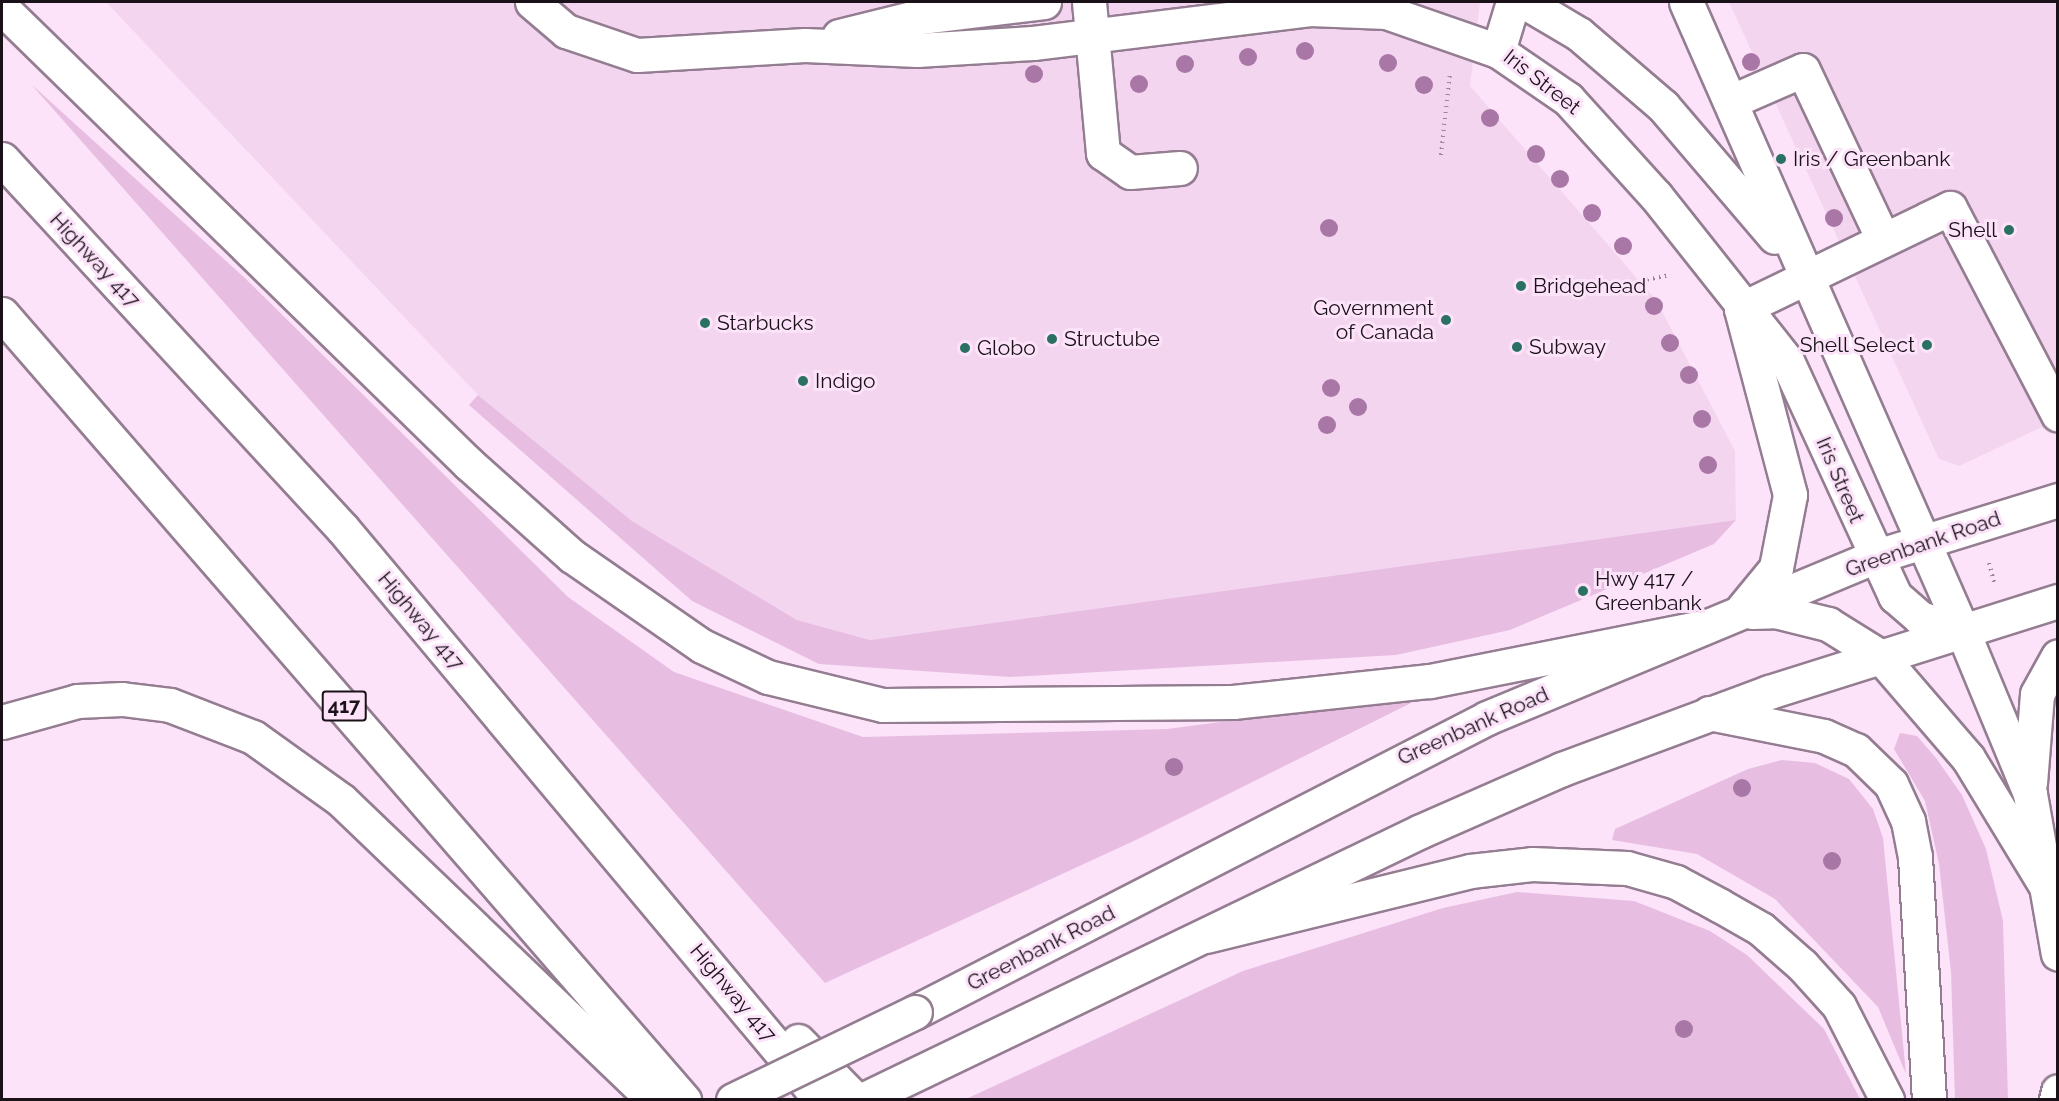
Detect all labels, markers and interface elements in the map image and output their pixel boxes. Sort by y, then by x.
street label: Iris Street [1498,44,1586,120]
place label: Iris / Greenbank [1793,146,1950,172]
marker: Iris / Greenbank [1774,152,1788,166]
street label: Highway 417 [44,207,146,313]
place label: Shell [1948,217,1997,243]
marker: Shell [2002,223,2016,237]
place label: Bridgehead [1533,273,1646,299]
marker: Bridgehead [1514,279,1528,293]
place label: Government of Canada [1313,295,1434,345]
place label: Starbucks [717,310,814,336]
marker: Government of Canada [1439,313,1453,327]
marker: Starbucks [698,316,712,330]
place label: Structube [1064,326,1160,352]
marker: Structube [1045,332,1059,346]
place label: Shell Select [1799,332,1915,358]
place label: Subway [1529,334,1606,360]
place label: Globo [977,335,1036,361]
marker: Shell Select [1920,338,1934,352]
marker: Subway [1510,340,1524,354]
marker: Globo [958,341,972,355]
place label: Indigo [815,368,876,394]
marker: Indigo [796,374,810,388]
street label: Iris Street [1811,433,1869,527]
street label: Greenbank Road [1842,506,2004,582]
street label: Highway 417 [372,566,470,676]
place label: Hwy 417 / Greenbank [1595,566,1702,616]
marker: Hwy 417 / Greenbank [1576,584,1590,598]
street label: Greenbank Road [1394,681,1552,771]
road number: 417 [322,689,366,723]
street label: Greenbank Road [963,900,1119,996]
street label: Highway 417 [684,938,782,1048]

